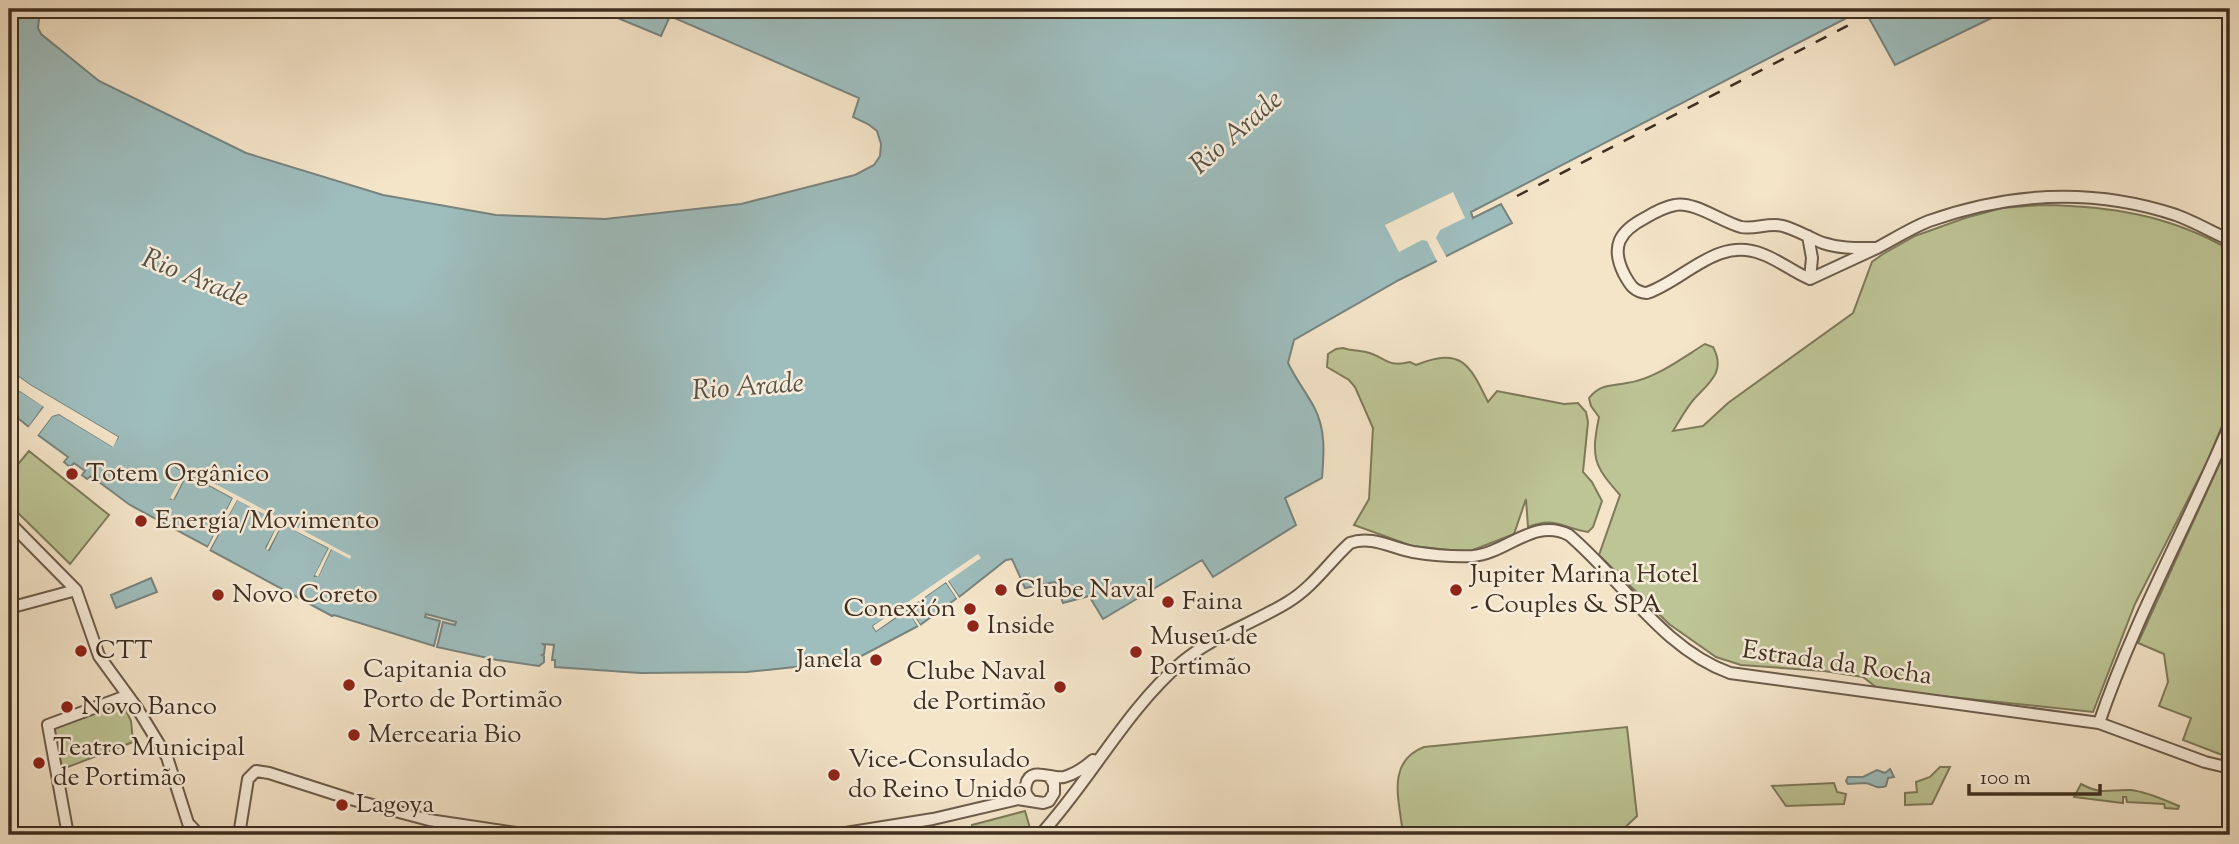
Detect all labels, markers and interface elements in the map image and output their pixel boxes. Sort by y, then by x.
water label: Rio Arade [1182,81,1292,185]
water label: Rio Arade [136,239,254,319]
water label: Rio Arade [691,364,805,412]
place label: Totem Orgânico [86,456,269,493]
marker: Totem Orgânico [64,466,80,482]
place label: Energia/Movimento [155,503,379,540]
marker: Energia/Movimento [133,513,149,529]
place label: Jupiter Marina Hotel - Couples & SPA [1468,557,1699,624]
place label: Clube Naval [1015,572,1155,609]
place label: Novo Coreto [232,577,378,614]
marker: Clube Naval [993,582,1009,598]
marker: Jupiter Marina Hotel - Couples & SPA [1448,582,1464,598]
place label: Faina [1182,584,1243,621]
marker: Novo Coreto [210,587,226,603]
place label: Conexión [843,591,956,628]
marker: Faina [1160,594,1176,610]
marker: Conexión [962,601,978,617]
place label: Inside [987,608,1055,645]
marker: Inside [965,618,981,634]
place label: Museu de Portimão [1150,619,1258,686]
street label: Estrada da Rocha [1740,632,1934,696]
place label: CTT [95,633,153,670]
place label: Janela [794,642,862,679]
marker: CTT [73,643,89,659]
marker: Museu de Portimão [1128,644,1144,660]
place label: Capitania do Porto de Portimão [363,652,562,719]
marker: Janela [868,652,884,668]
place label: Clube Naval de Portimão [906,654,1046,721]
marker: Capitania do Porto de Portimão [341,677,357,693]
marker: Clube Naval de Portimão [1052,679,1068,695]
place label: Novo Banco [81,689,217,726]
marker: Novo Banco [59,699,75,715]
place label: Mercearia Bio [368,717,521,754]
marker: Mercearia Bio [346,727,362,743]
place label: Teatro Municipal de Portimão [53,730,245,797]
place label: Vice-Consulado do Reino Unido [848,742,1030,809]
scale bar [1969,753,2101,797]
marker: Teatro Municipal de Portimão [31,755,47,771]
text: 100 m [1980,764,2031,794]
marker: Vice-Consulado do Reino Unido [826,767,842,783]
place label: Lagoya [356,787,434,824]
marker: Lagoya [334,797,350,813]

